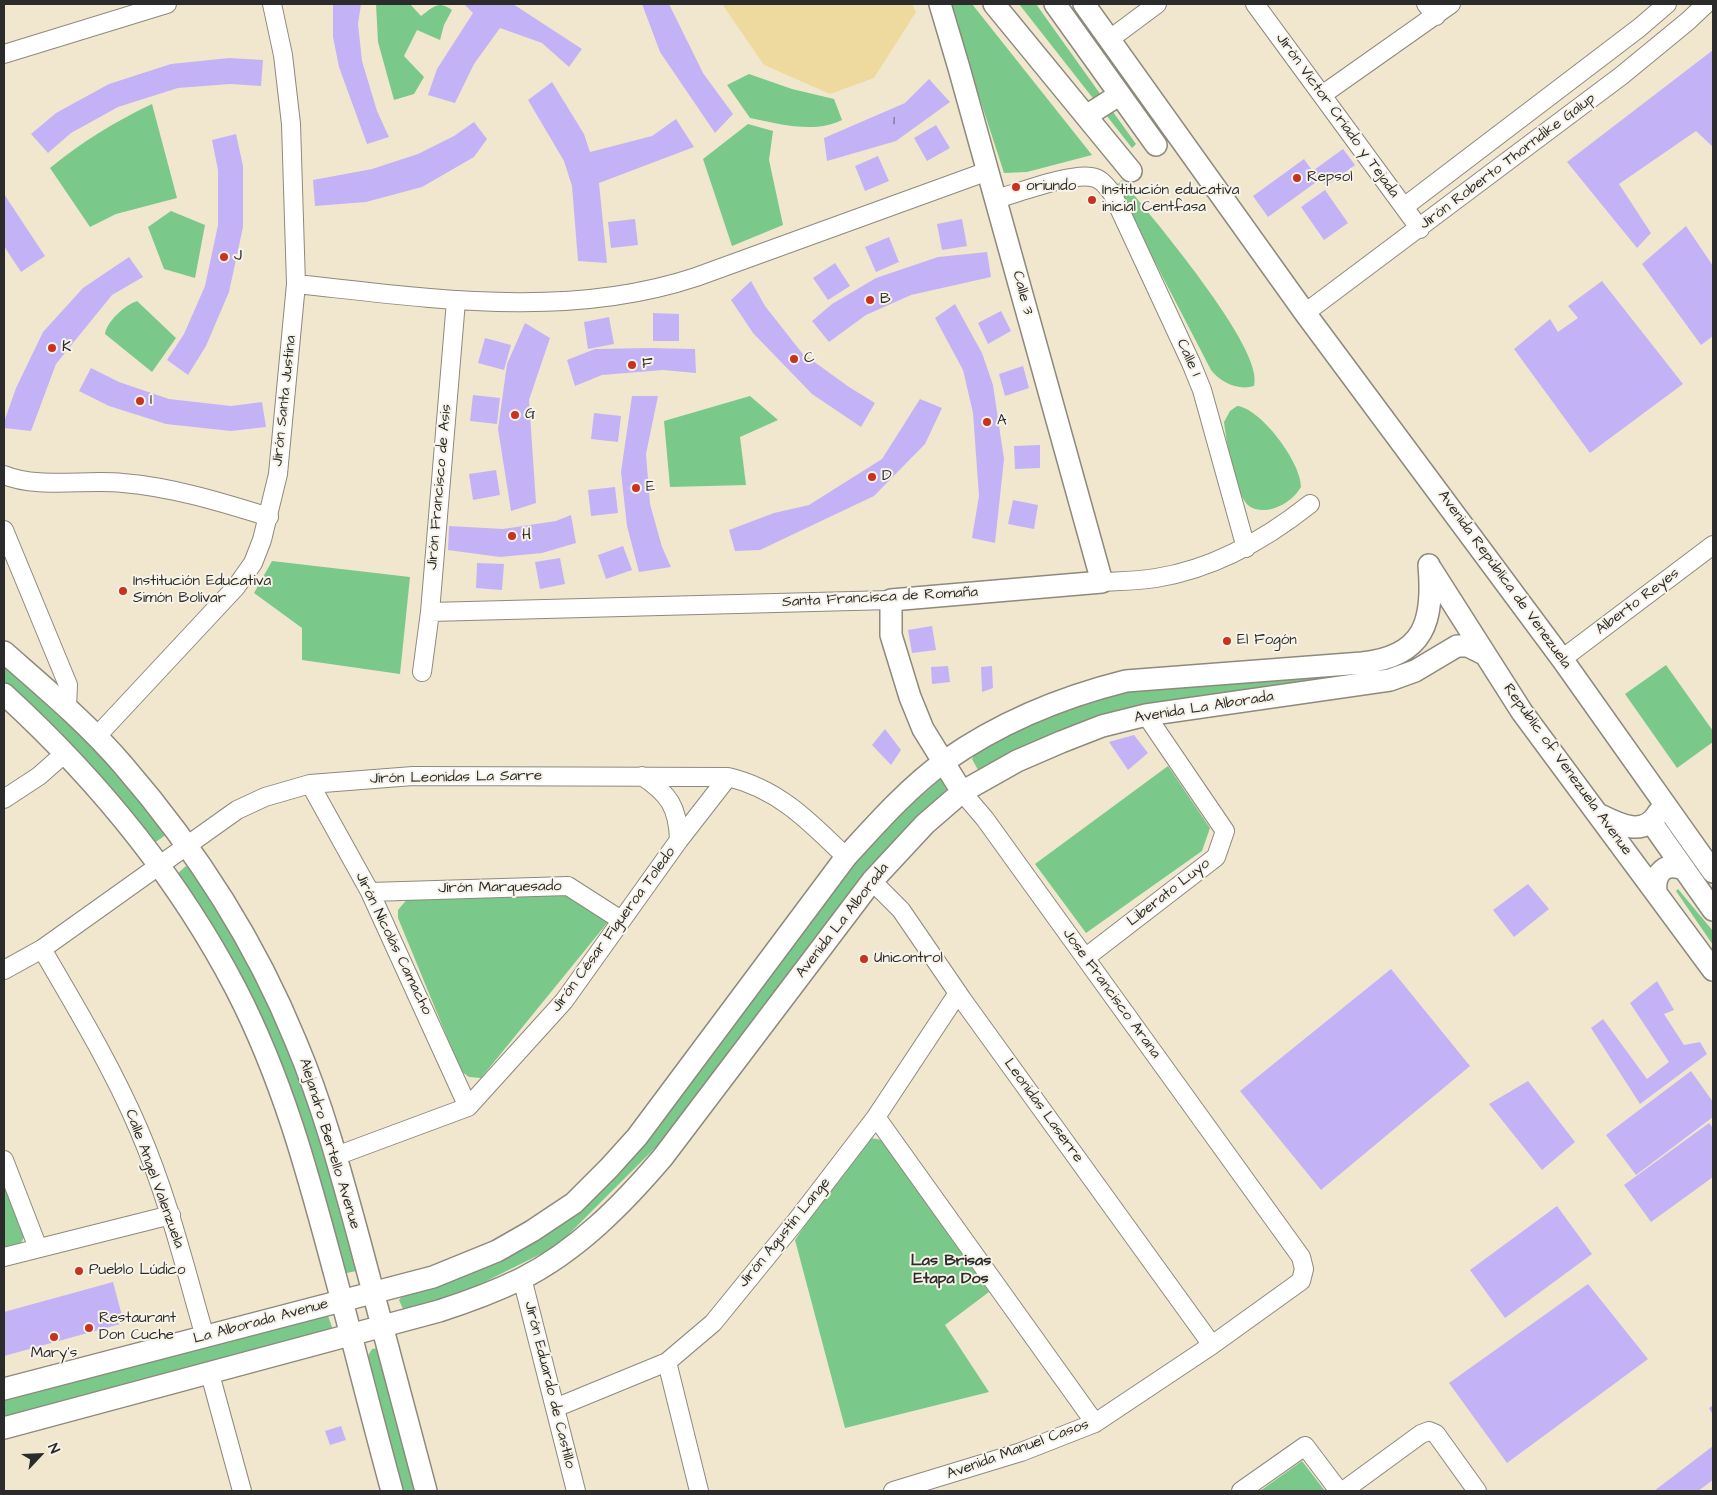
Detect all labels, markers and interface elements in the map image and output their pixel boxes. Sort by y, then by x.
street label: Jirón Victor Criado y Tejada [1271,30,1403,202]
street label: Jirón Roberto Thorndike Galup [1417,90,1599,234]
house number: 1 [893,114,895,128]
place label: Repsol [1307,169,1352,187]
marker: Repsol [1291,172,1303,184]
place label: oriundo [1026,178,1076,196]
marker: oriundo [1010,181,1022,193]
place label: Institución educativa inicial Centfasa [1102,182,1239,217]
marker: Institución educativa inicial Centfasa [1086,194,1098,206]
place label: J [234,248,242,266]
marker: J [218,251,230,263]
street label: Calle 3 [1008,269,1036,317]
place label: B [880,291,891,309]
marker: B [864,294,876,306]
street label: Jirón Santa Justina [269,335,301,467]
street label: Calle 1 [1172,337,1204,379]
place label: K [62,339,71,357]
marker: K [46,342,58,354]
place label: C [804,350,815,368]
marker: C [788,353,800,365]
place label: F [642,356,652,374]
marker: F [626,359,638,371]
place label: I [150,392,152,410]
marker: I [134,395,146,407]
street label: Jirón Francisco de Asis [424,403,456,571]
place label: G [525,406,535,424]
marker: G [509,409,521,421]
place label: A [997,413,1007,431]
marker: A [981,416,993,428]
place label: D [882,468,892,486]
marker: D [866,471,878,483]
place label: E [646,479,655,497]
marker: E [630,482,642,494]
street label: Avenida República de Venezuela [1433,487,1575,673]
place label: H [522,527,531,545]
marker: H [506,530,518,542]
street label: Alberto Reyes [1593,565,1683,639]
place label: Institución Educativa Simón Bolívar [133,573,271,608]
street label: Santa Francisca de Romaña [782,584,978,612]
marker: Institución Educativa Simón Bolívar [117,585,129,597]
place label: El Fogón [1237,632,1297,650]
marker: El Fogón [1221,635,1233,647]
street label: Republic of Venezuela Avenue [1499,681,1635,859]
street label: Avenida La Alborada [1133,688,1275,728]
street label: Jirón Leonidas La Sarre [370,768,542,788]
street label: Jirón César Figueroa Toledo [548,844,680,1016]
street label: Liberato Luyo [1124,855,1214,931]
street label: Avenida La Alborada [793,860,893,982]
street label: Jirón Nicolás Camacho [351,870,435,1018]
street label: Jirón Marquesado [438,878,562,898]
street label: Jose Francisco Arana [1058,926,1164,1062]
place label: Unicontrol [874,950,943,968]
marker: Unicontrol [858,953,870,965]
street label: Leonidas Laserre [999,1056,1087,1166]
street label: Alejandro Bertello Avenue [294,1057,364,1231]
street label: Calle Angel Valenzuela [120,1107,188,1251]
street label: Jirón Agustín Lange [735,1174,835,1292]
district label: Las Brisas Etapa Dos [911,1252,991,1290]
place label: Pueblo Lúdico [89,1262,185,1280]
marker: Pueblo Lúdico [73,1265,85,1277]
street label: La Alborada Avenue [192,1295,330,1349]
street label: Jirón Eduardo de Castillo [519,1300,579,1470]
place label: Restaurant Don Cuche [99,1310,176,1345]
marker: Restaurant Don Cuche [83,1322,95,1334]
marker: Mary's [48,1331,60,1343]
place label: Mary's [31,1345,77,1363]
street label: Avenida Manuel Casos [944,1416,1092,1484]
north arrow [15,1430,65,1480]
text: N [43,1440,65,1457]

